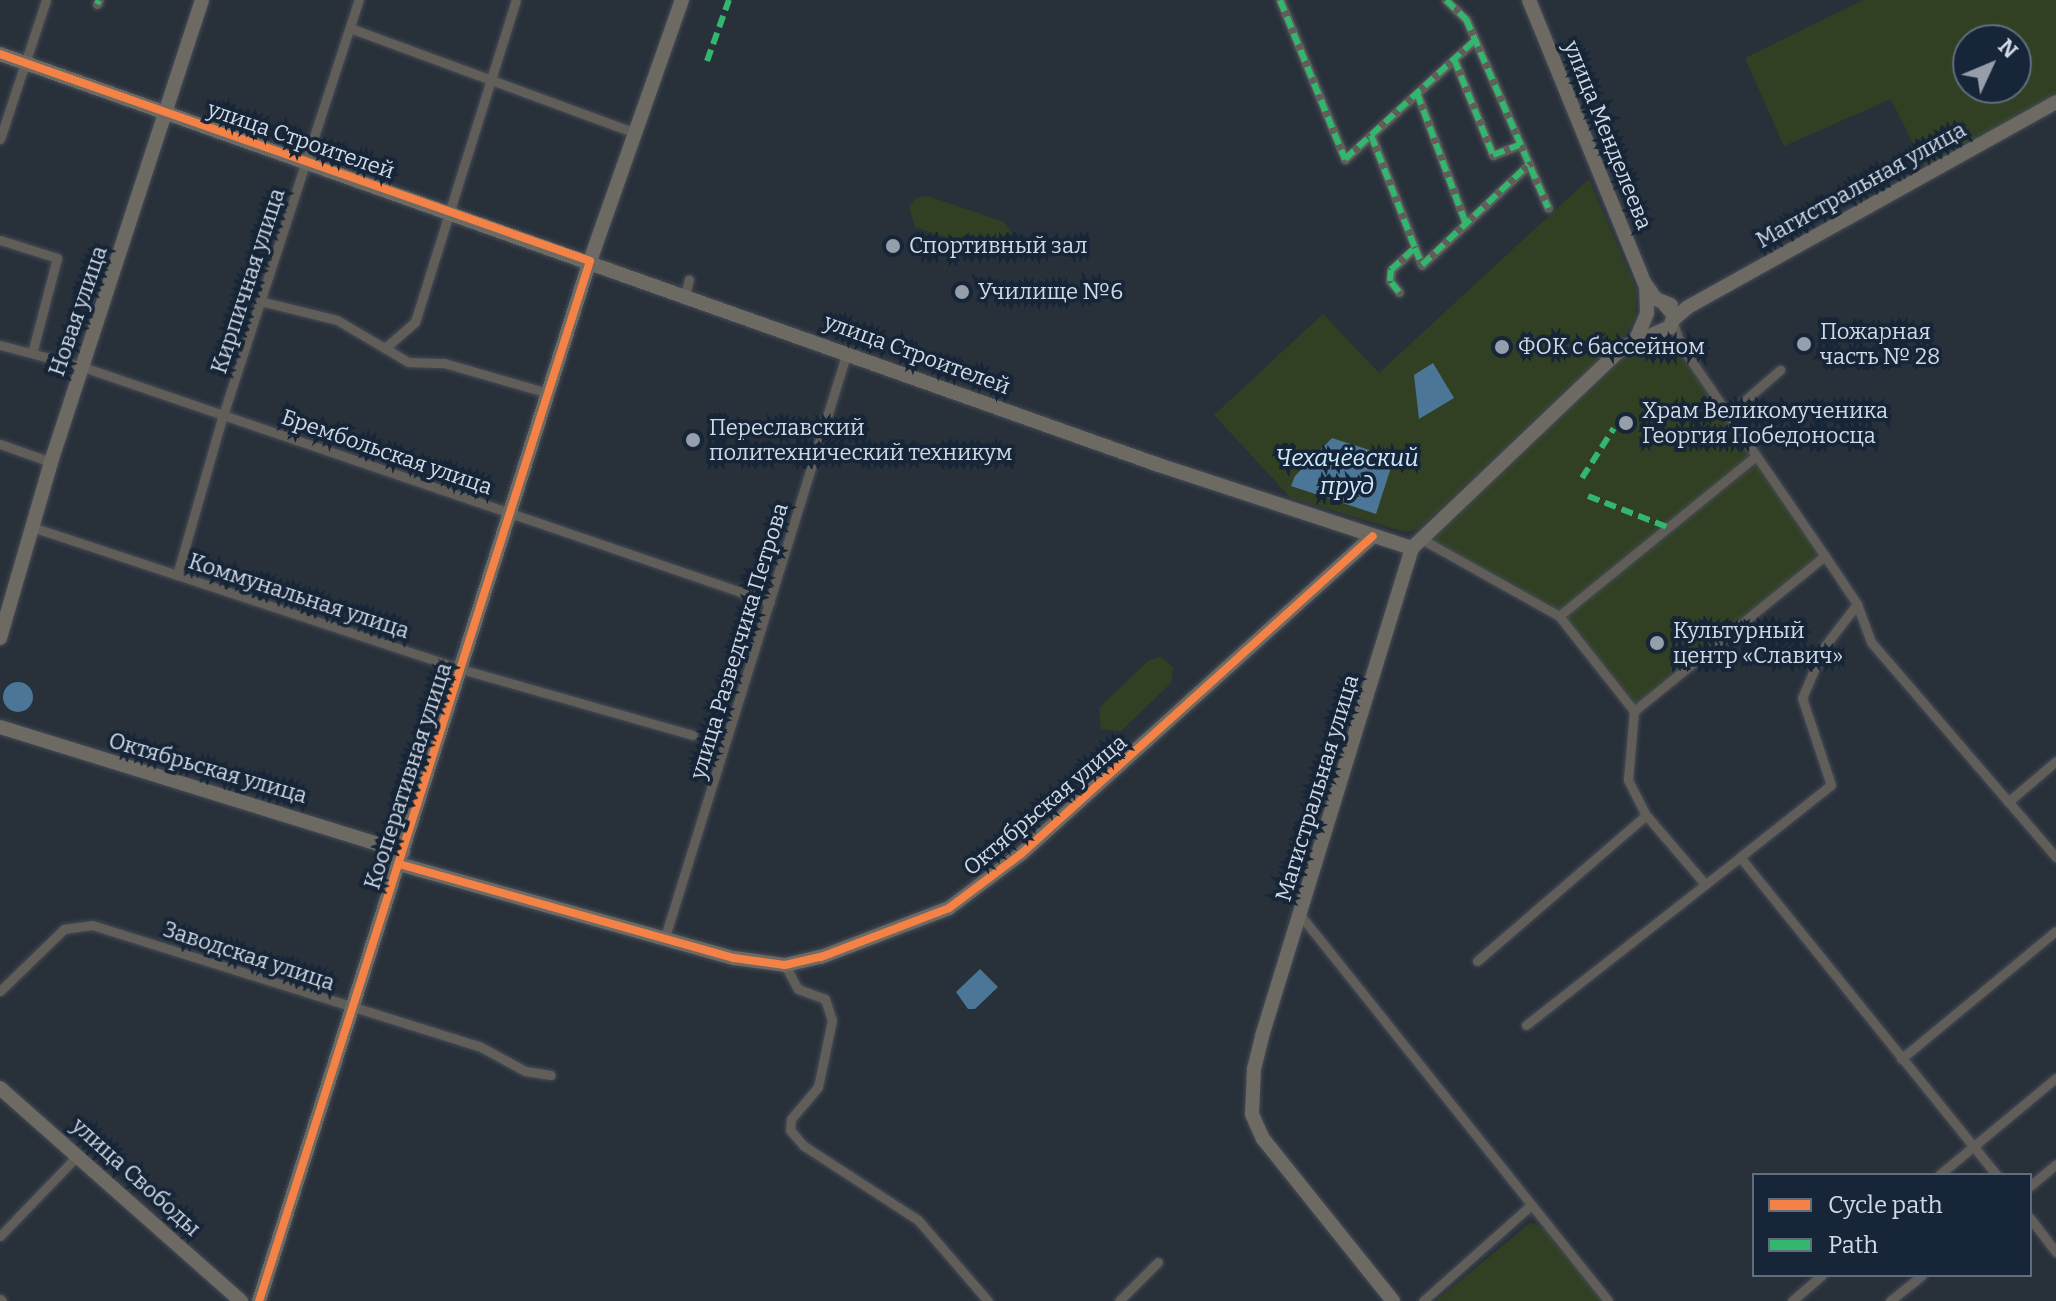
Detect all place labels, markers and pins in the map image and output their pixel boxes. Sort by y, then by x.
place label: Спортивный зал [909,233,1087,259]
marker: Спортивный зал [884,237,902,255]
place label: Училище №6 [978,279,1123,305]
marker: Училище №6 [953,283,971,301]
place label: Пожарная часть № 28 [1820,318,1940,370]
place label: ФОК с бассейном [1518,334,1705,360]
marker: Пожарная часть № 28 [1795,335,1813,353]
marker: ФОК с бассейном [1493,338,1511,356]
place label: Храм Великомученика Георгия Победоносца [1642,397,1888,448]
place label: Переславский политехнический техникум [709,414,1012,466]
marker: Храм Великомученика Георгия Победоносца [1617,414,1635,432]
marker: Переславский политехнический техникум [684,431,702,449]
place label: Культурный центр «Славич» [1673,617,1843,668]
marker: Культурный центр «Славич» [1648,634,1666,652]

